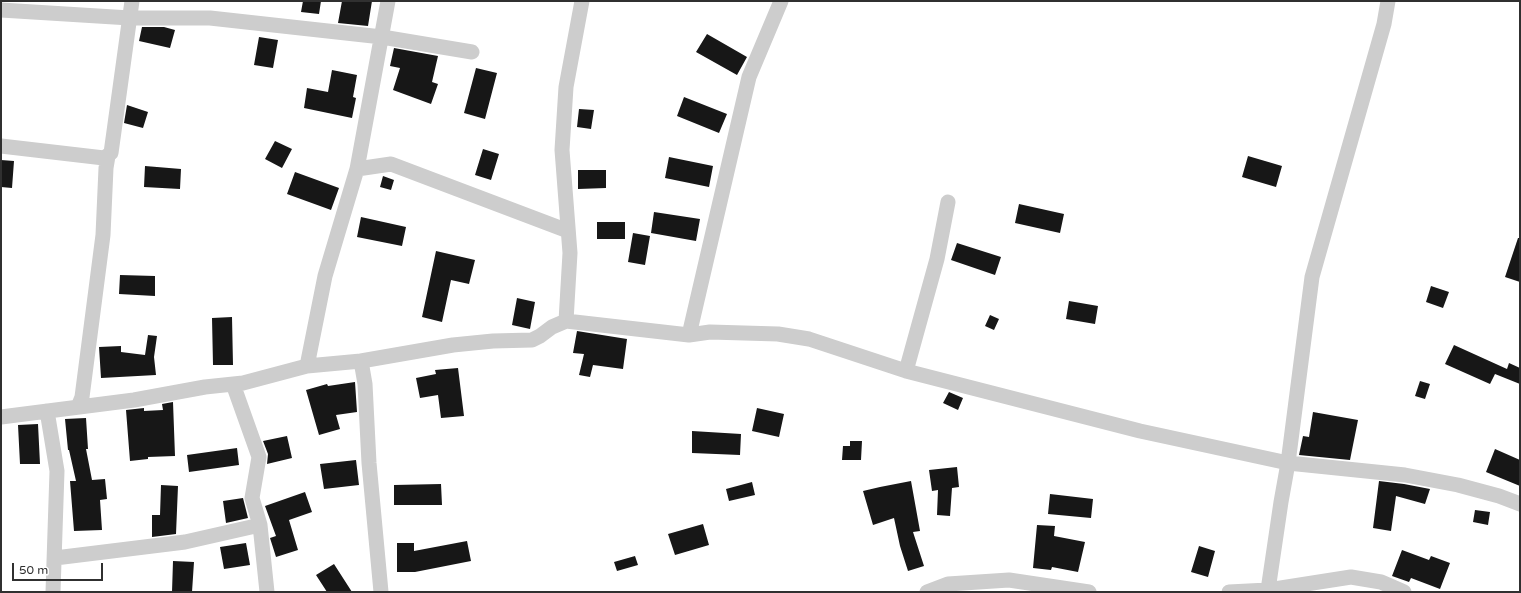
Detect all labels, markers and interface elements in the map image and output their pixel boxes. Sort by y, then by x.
scale bar [14,555,105,581]
text: 50 m [19,563,48,577]

